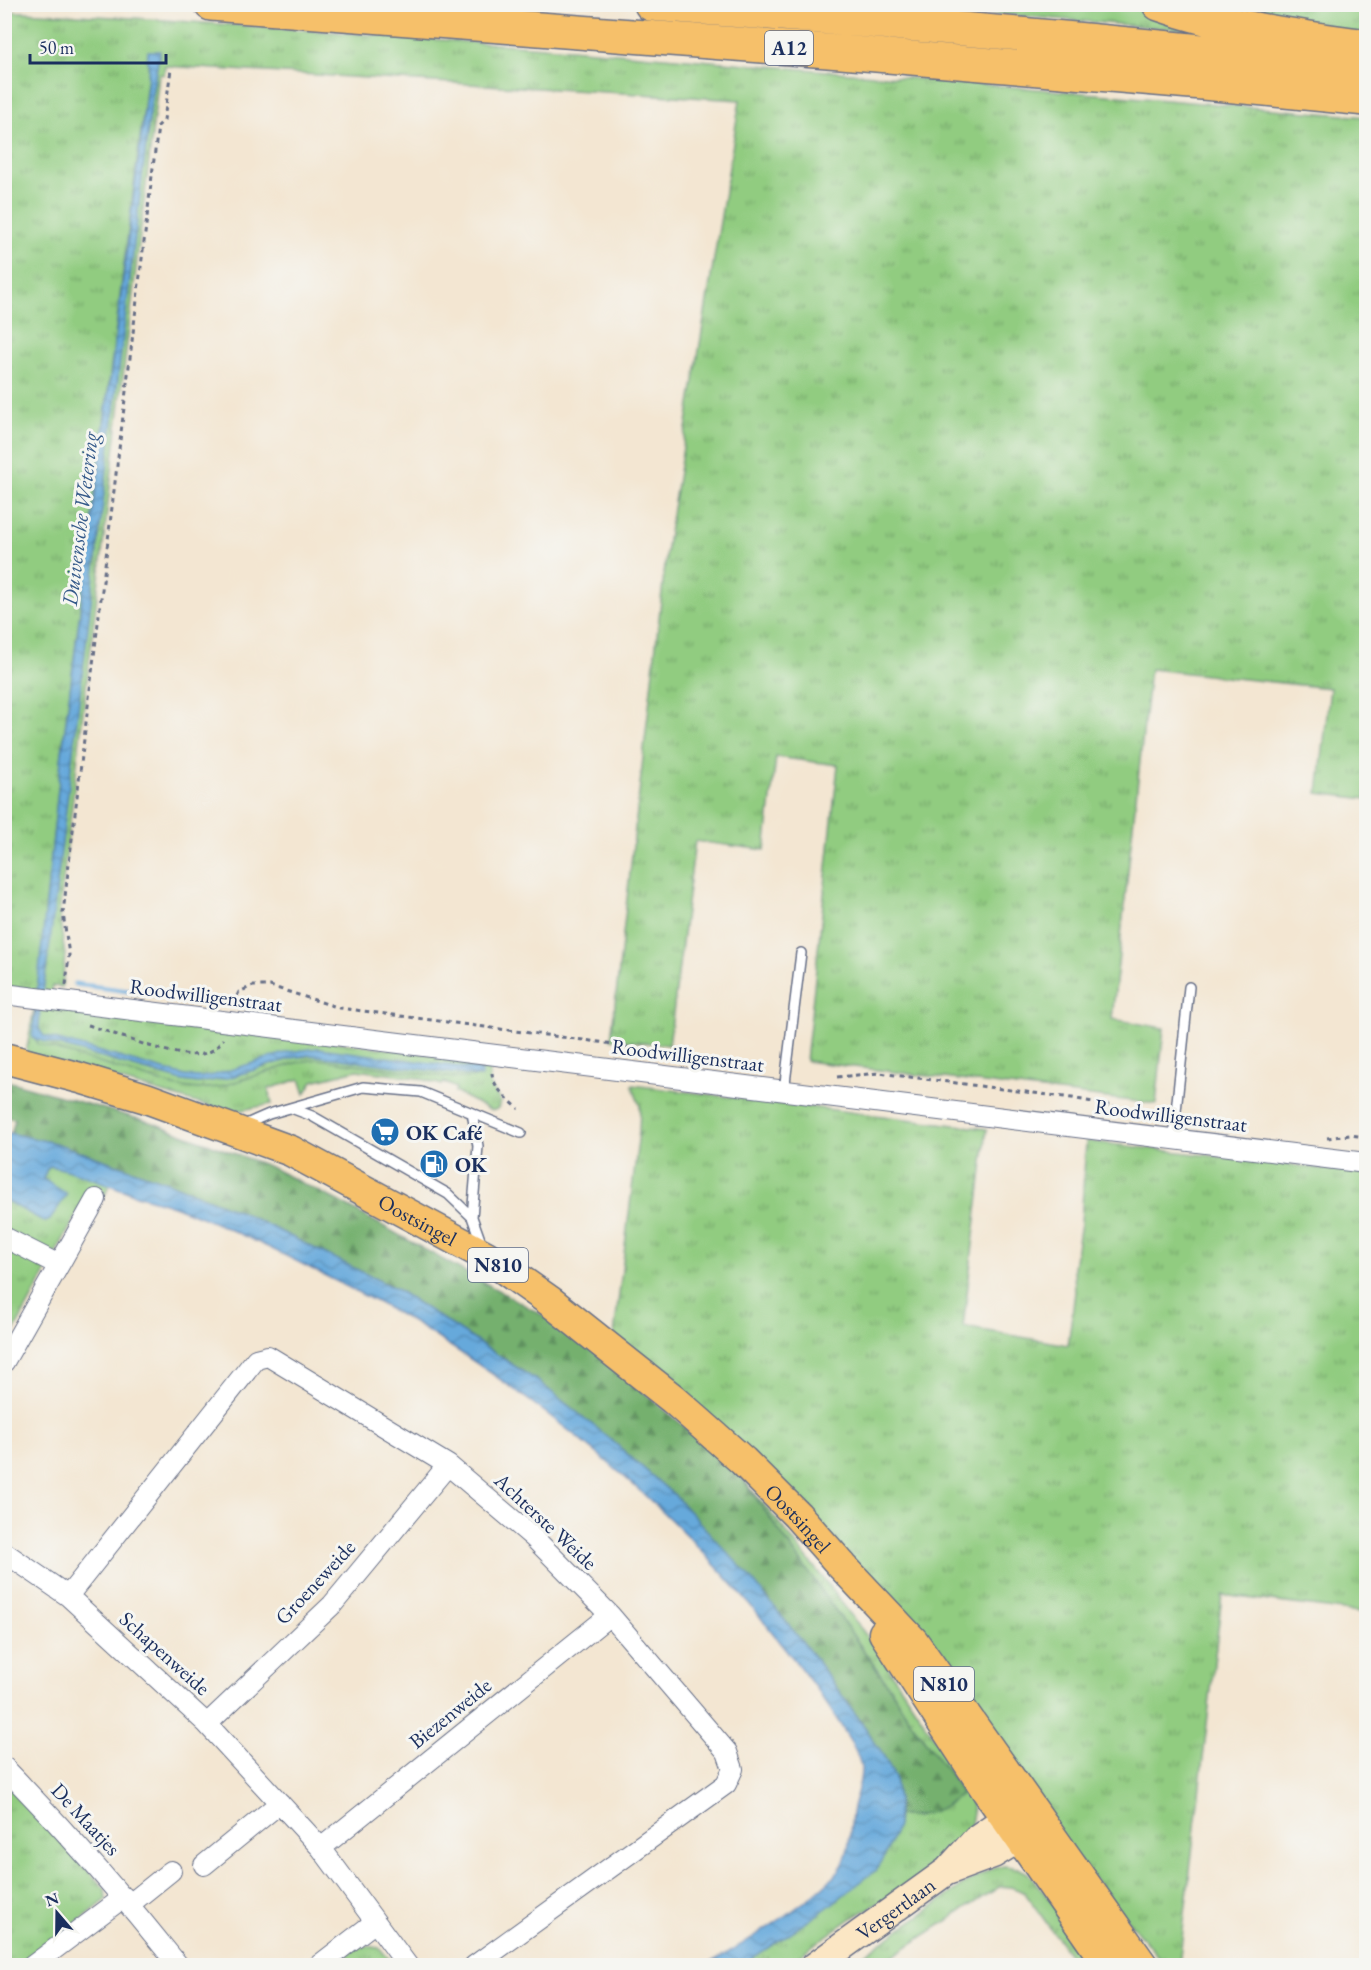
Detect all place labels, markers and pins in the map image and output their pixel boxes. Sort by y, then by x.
supermarket icon: OK Café [369,1116,401,1148]
place label: OK Café [406,1119,483,1146]
fuel station icon: OK [418,1148,450,1180]
place label: OK [455,1151,488,1178]

